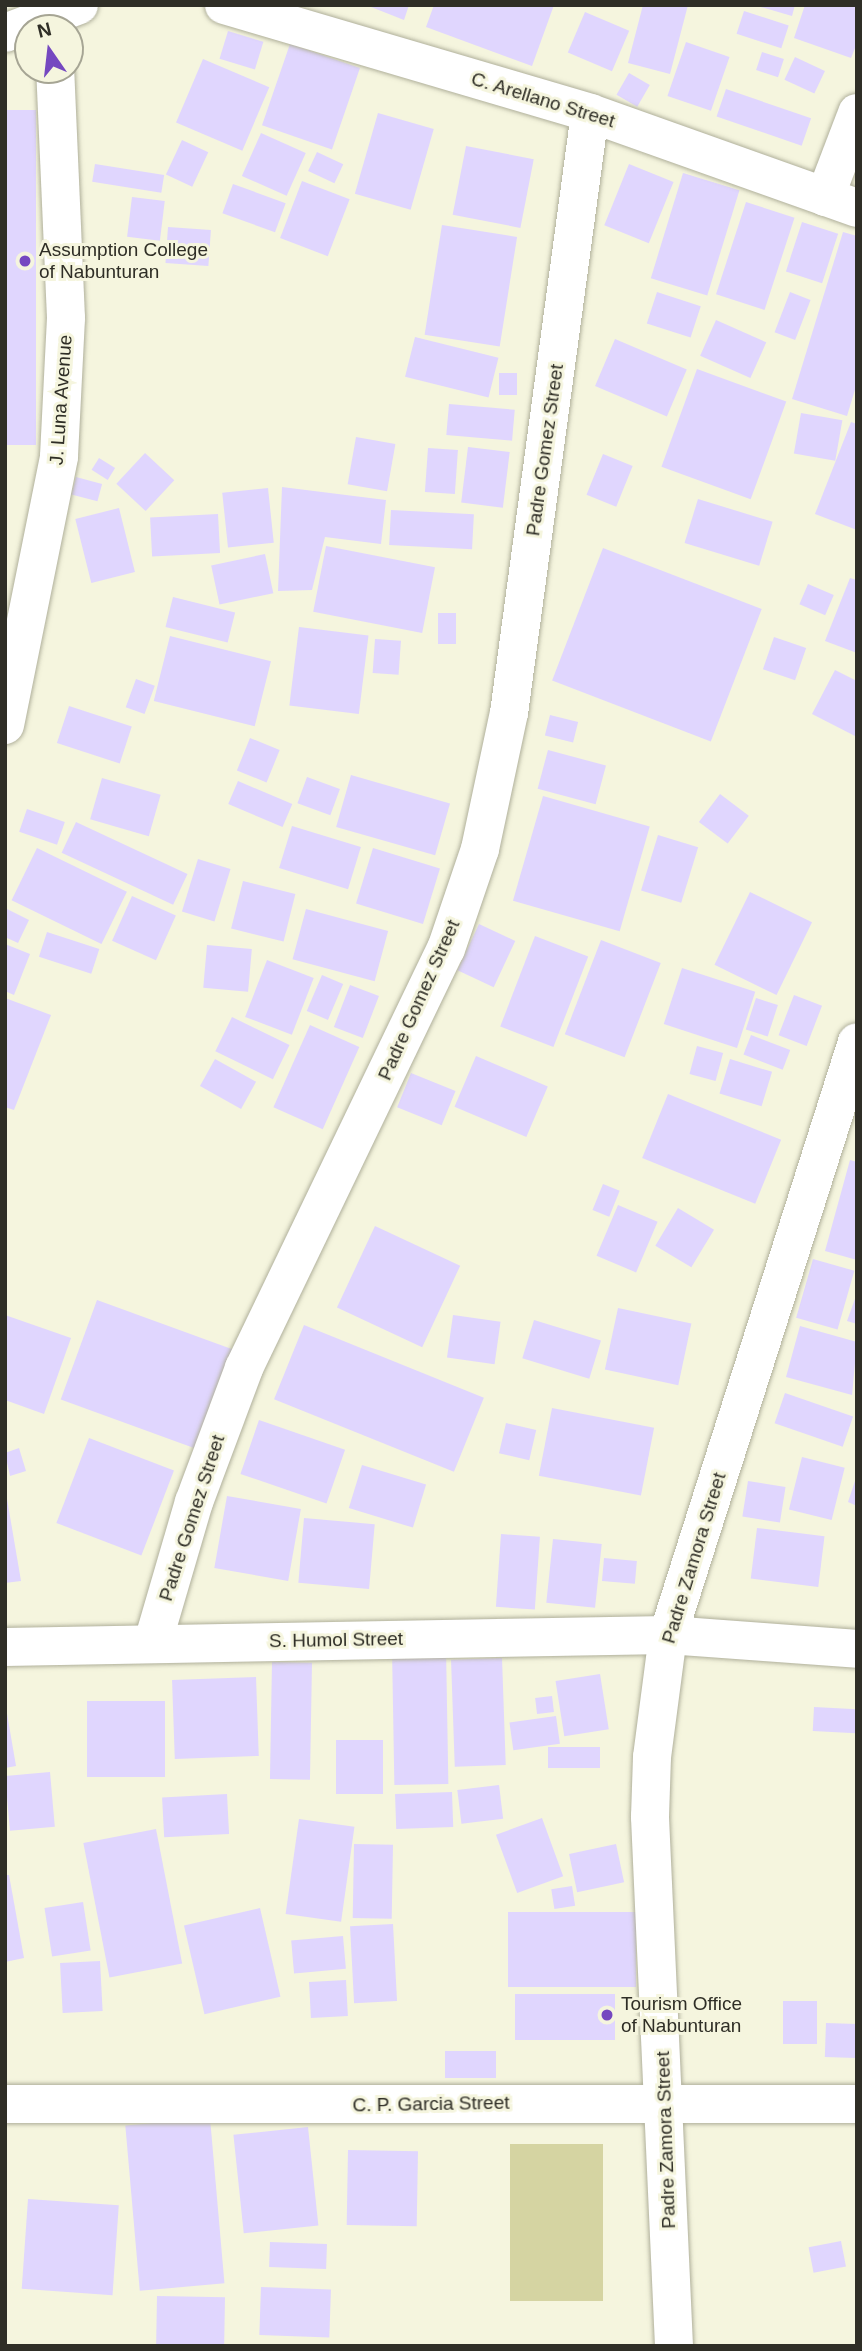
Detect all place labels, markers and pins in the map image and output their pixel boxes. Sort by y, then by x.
place label: Assumption College of Nabunturan [39,239,208,283]
marker: Assumption College of Nabunturan [17,253,33,269]
place label: Tourism Office of Nabunturan [621,1993,742,2037]
marker: Tourism Office of Nabunturan [599,2007,615,2023]

